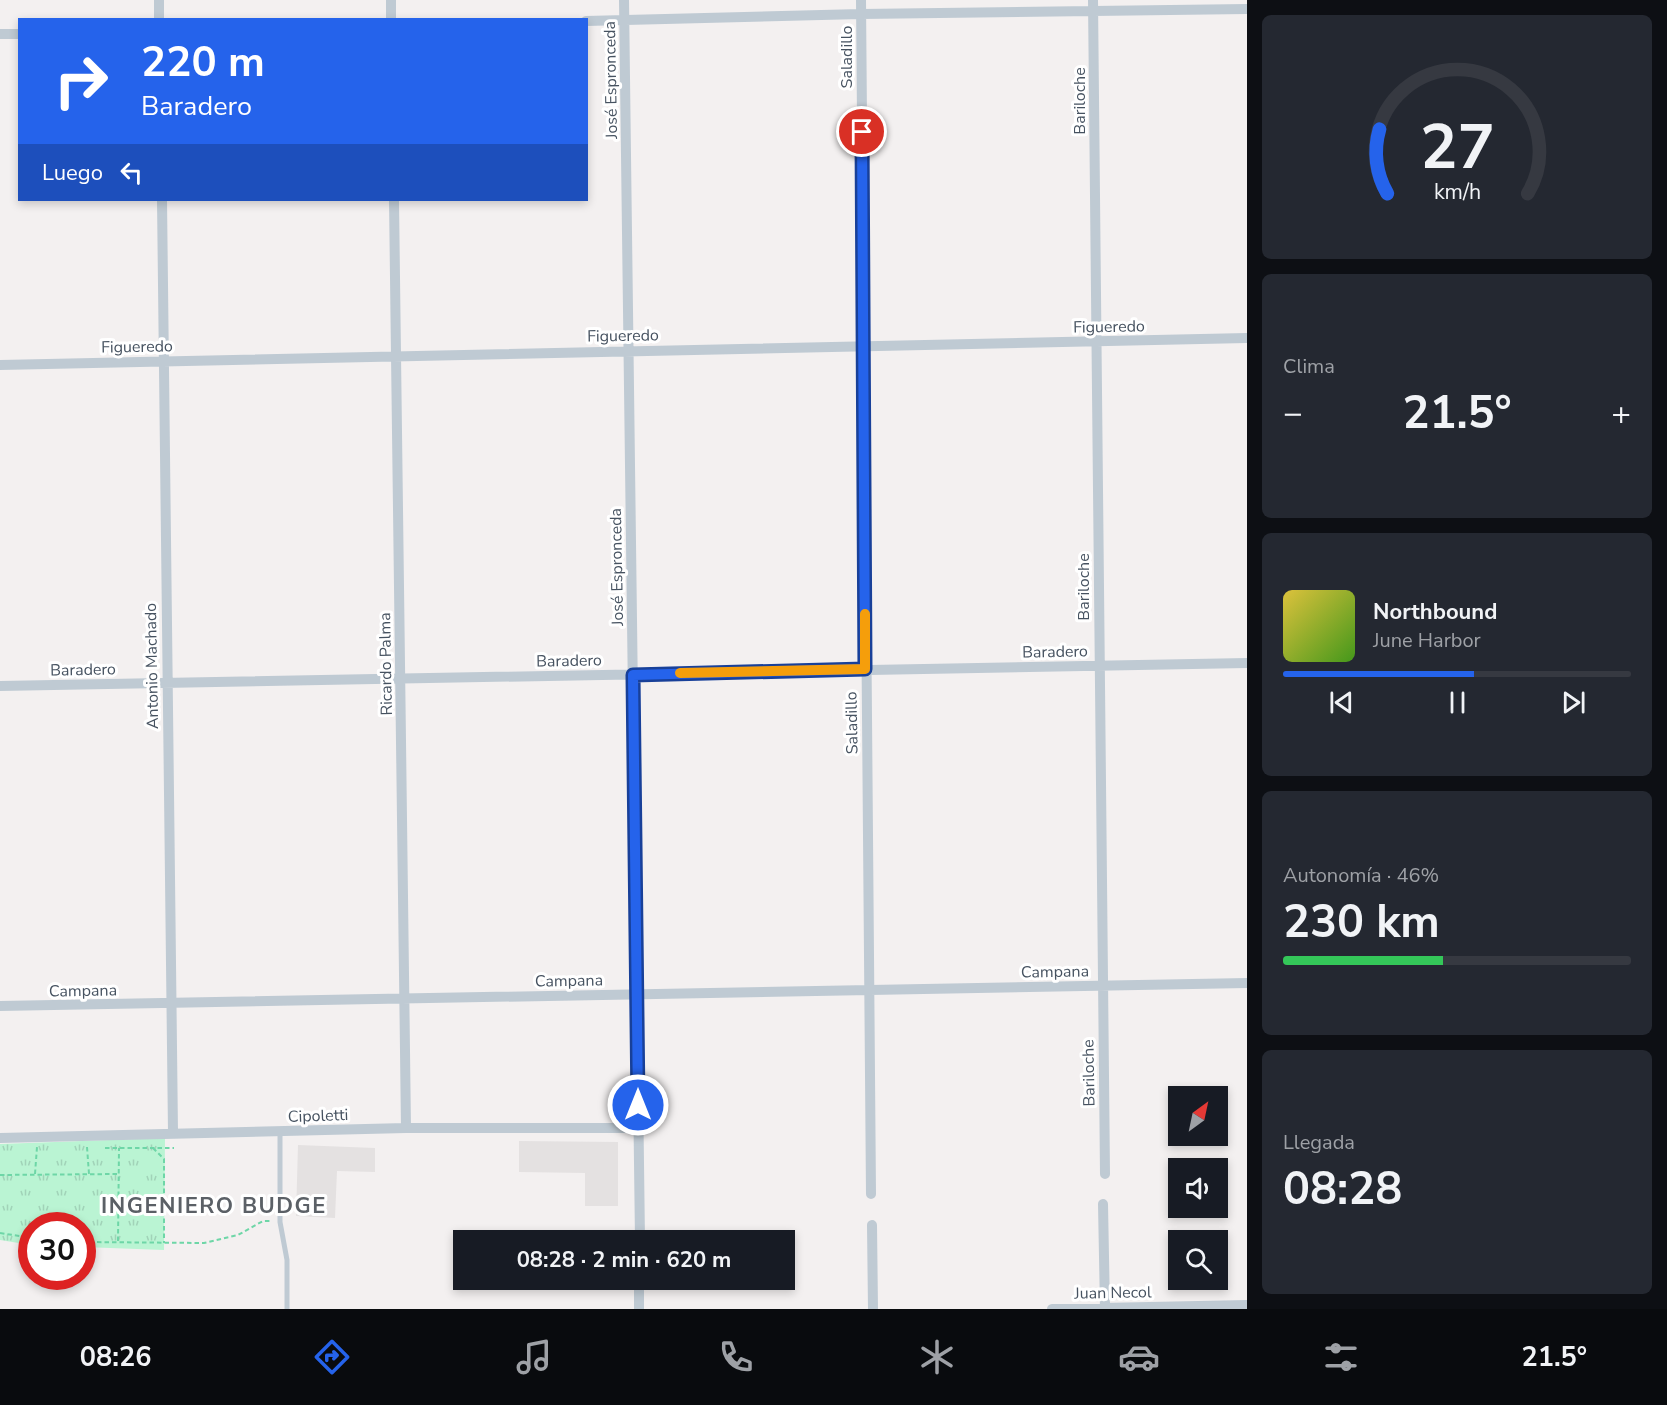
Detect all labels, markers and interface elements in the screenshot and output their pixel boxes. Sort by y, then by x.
street label: José Espronceda [599,21,623,140]
street label: Saladillo [836,25,858,88]
text: 220 m [141,34,265,91]
icon: right [42,42,120,120]
street label: Bariloche [1069,67,1091,135]
text: Baradero [141,88,252,125]
text: 27 [1420,105,1494,190]
pin [836,106,887,157]
icon: arrive [845,115,878,148]
icon: left [115,156,148,189]
text: Luego [42,158,103,188]
text: km/h [1433,177,1481,207]
street label: Figueredo [1073,315,1145,339]
street label: Figueredo [587,324,659,348]
street label: Figueredo [101,335,173,359]
text: Clima [1283,353,1335,380]
text: 21.5° [1402,383,1512,444]
text: − [1283,391,1303,436]
text: + [1611,391,1631,436]
street label: José Espronceda [605,508,629,627]
street label: Bariloche [1073,553,1095,621]
text: Northbound [1373,597,1497,627]
street label: Antonio Machado [140,603,164,729]
street label: Ricardo Palma [374,612,398,716]
text: June Harbor [1373,627,1481,654]
street label: Baradero [1022,640,1088,664]
street label: Baradero [536,649,602,673]
street label: Baradero [50,658,116,682]
icon: previous [1325,686,1358,719]
icon: pause [1441,686,1474,719]
icon: next [1557,686,1590,719]
street label: Saladillo [840,691,864,755]
text: Autonomía · 46% [1283,862,1439,889]
text: 230 km [1283,892,1440,953]
street label: Campana [1021,960,1089,984]
street label: Campana [535,969,603,993]
street label: Campana [49,979,117,1003]
street label: Bariloche [1077,1039,1101,1107]
position arrow [606,1073,670,1137]
north arrow [1168,1086,1228,1146]
map controls [1168,1086,1228,1290]
street label: Cipoletti [287,1104,349,1128]
text: Llegada [1283,1129,1355,1156]
button: sound [1168,1158,1228,1218]
text: 08:28 [1283,1159,1402,1220]
district label: INGENIERO BUDGE [101,1191,327,1221]
speed limit sign: 30 [18,1212,96,1290]
button: search [1168,1230,1228,1290]
text: 08:28 · 2 min · 620 m [517,1245,731,1275]
street label: Juan Necol [1073,1281,1152,1305]
icon: directions [311,1336,353,1378]
icon: music [513,1336,555,1378]
icon: phone [715,1336,757,1378]
icon: climate [916,1336,958,1378]
icon: car [1118,1336,1160,1378]
icon: filters [1320,1336,1362,1378]
text: 08:26 [80,1339,151,1376]
text: 21.5° [1522,1339,1587,1376]

